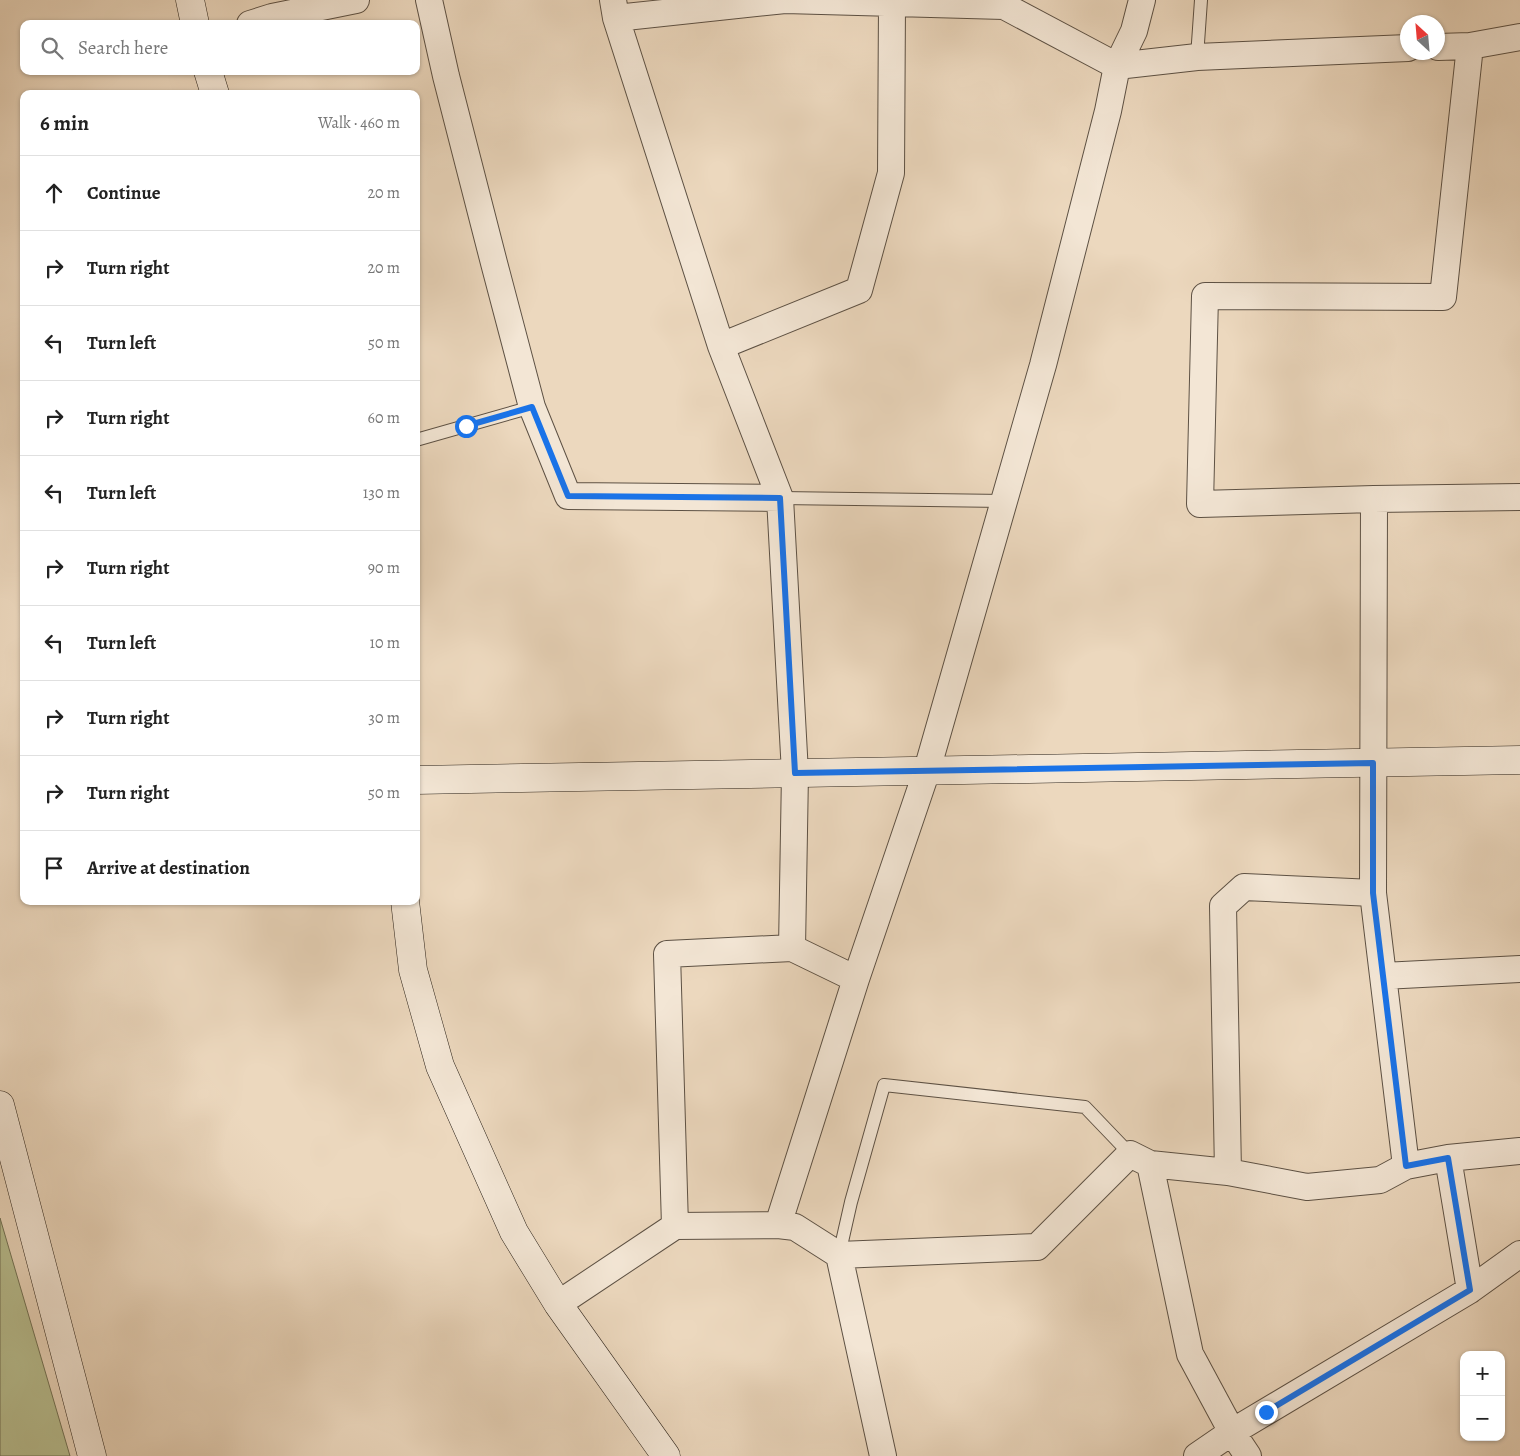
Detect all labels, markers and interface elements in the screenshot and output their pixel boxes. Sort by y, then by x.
north arrow [1400,15,1445,60]
search box [20,20,420,75]
icon: search [38,34,66,62]
text: Search here [78,35,168,61]
text: 6 min [40,109,89,137]
text: Walk · 460 m [318,112,400,134]
icon: ahead [40,179,68,207]
text: Continue [87,180,161,206]
text: 20 m [367,182,400,204]
icon: right [40,254,68,282]
text: Turn right [87,255,169,281]
text: 20 m [367,257,400,279]
icon: left [40,329,68,357]
text: Turn left [87,330,156,356]
text: 50 m [368,332,400,354]
icon: right [40,404,68,432]
text: Turn right [87,405,169,431]
text: 60 m [368,407,400,429]
route start [455,415,478,438]
icon: left [40,479,68,507]
text: Turn left [87,480,156,506]
text: 130 m [363,482,400,504]
icon: right [40,554,68,582]
text: Turn right [87,555,169,581]
text: 90 m [368,557,400,579]
icon: left [40,629,68,657]
text: Turn left [87,630,156,656]
text: 10 m [370,632,400,654]
icon: right [40,704,68,732]
text: Turn right [87,705,169,731]
text: 30 m [368,707,400,729]
icon: right [40,779,68,807]
text: Turn right [87,780,169,806]
text: 50 m [368,782,400,804]
icon: arrive [40,854,68,882]
text: Arrive at destination [87,855,250,881]
map controls [1460,1351,1505,1441]
button: + [1460,1351,1505,1396]
button: − [1460,1396,1505,1441]
route end [1255,1401,1278,1424]

